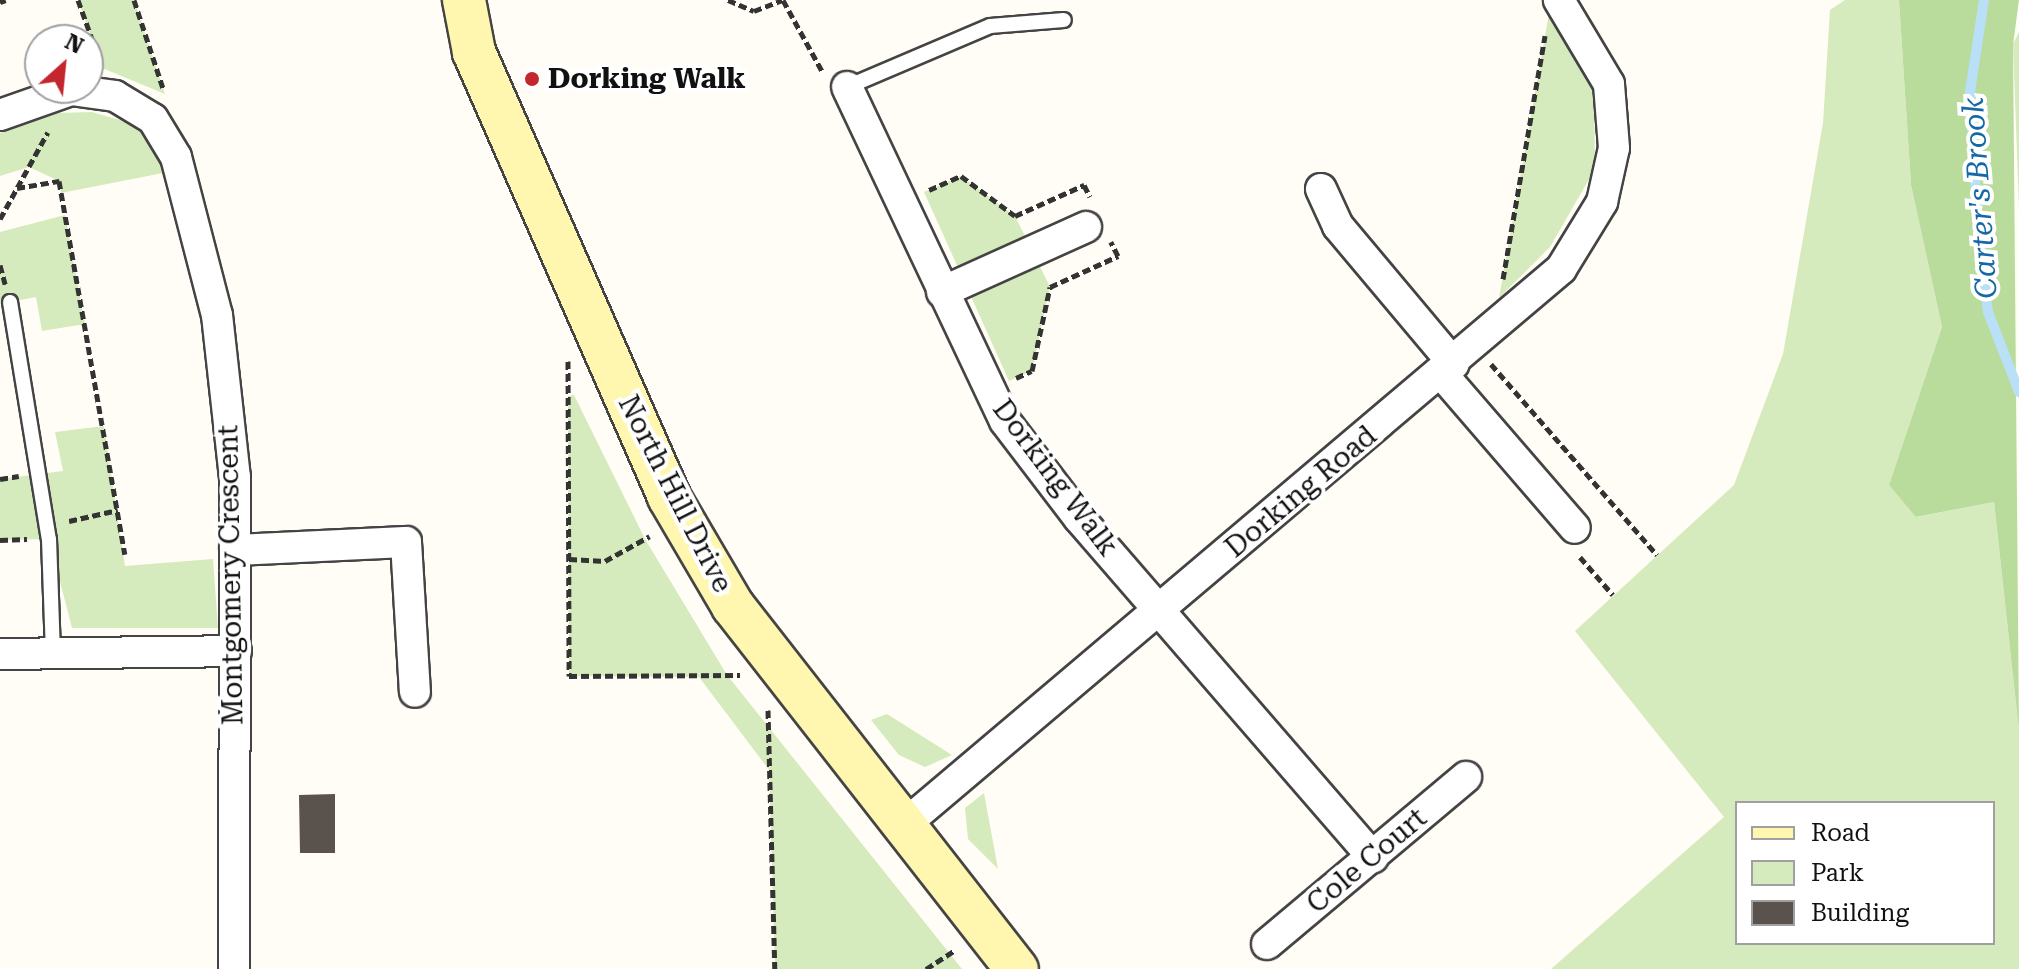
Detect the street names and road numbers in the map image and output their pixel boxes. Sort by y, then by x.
street label: North Hill Drive [611,390,739,598]
street label: Dorking Walk [985,393,1125,563]
street label: Dorking Road [1219,419,1383,565]
street label: Montgomery Crescent [212,424,250,726]
street label: Cole Court [1300,801,1434,921]

